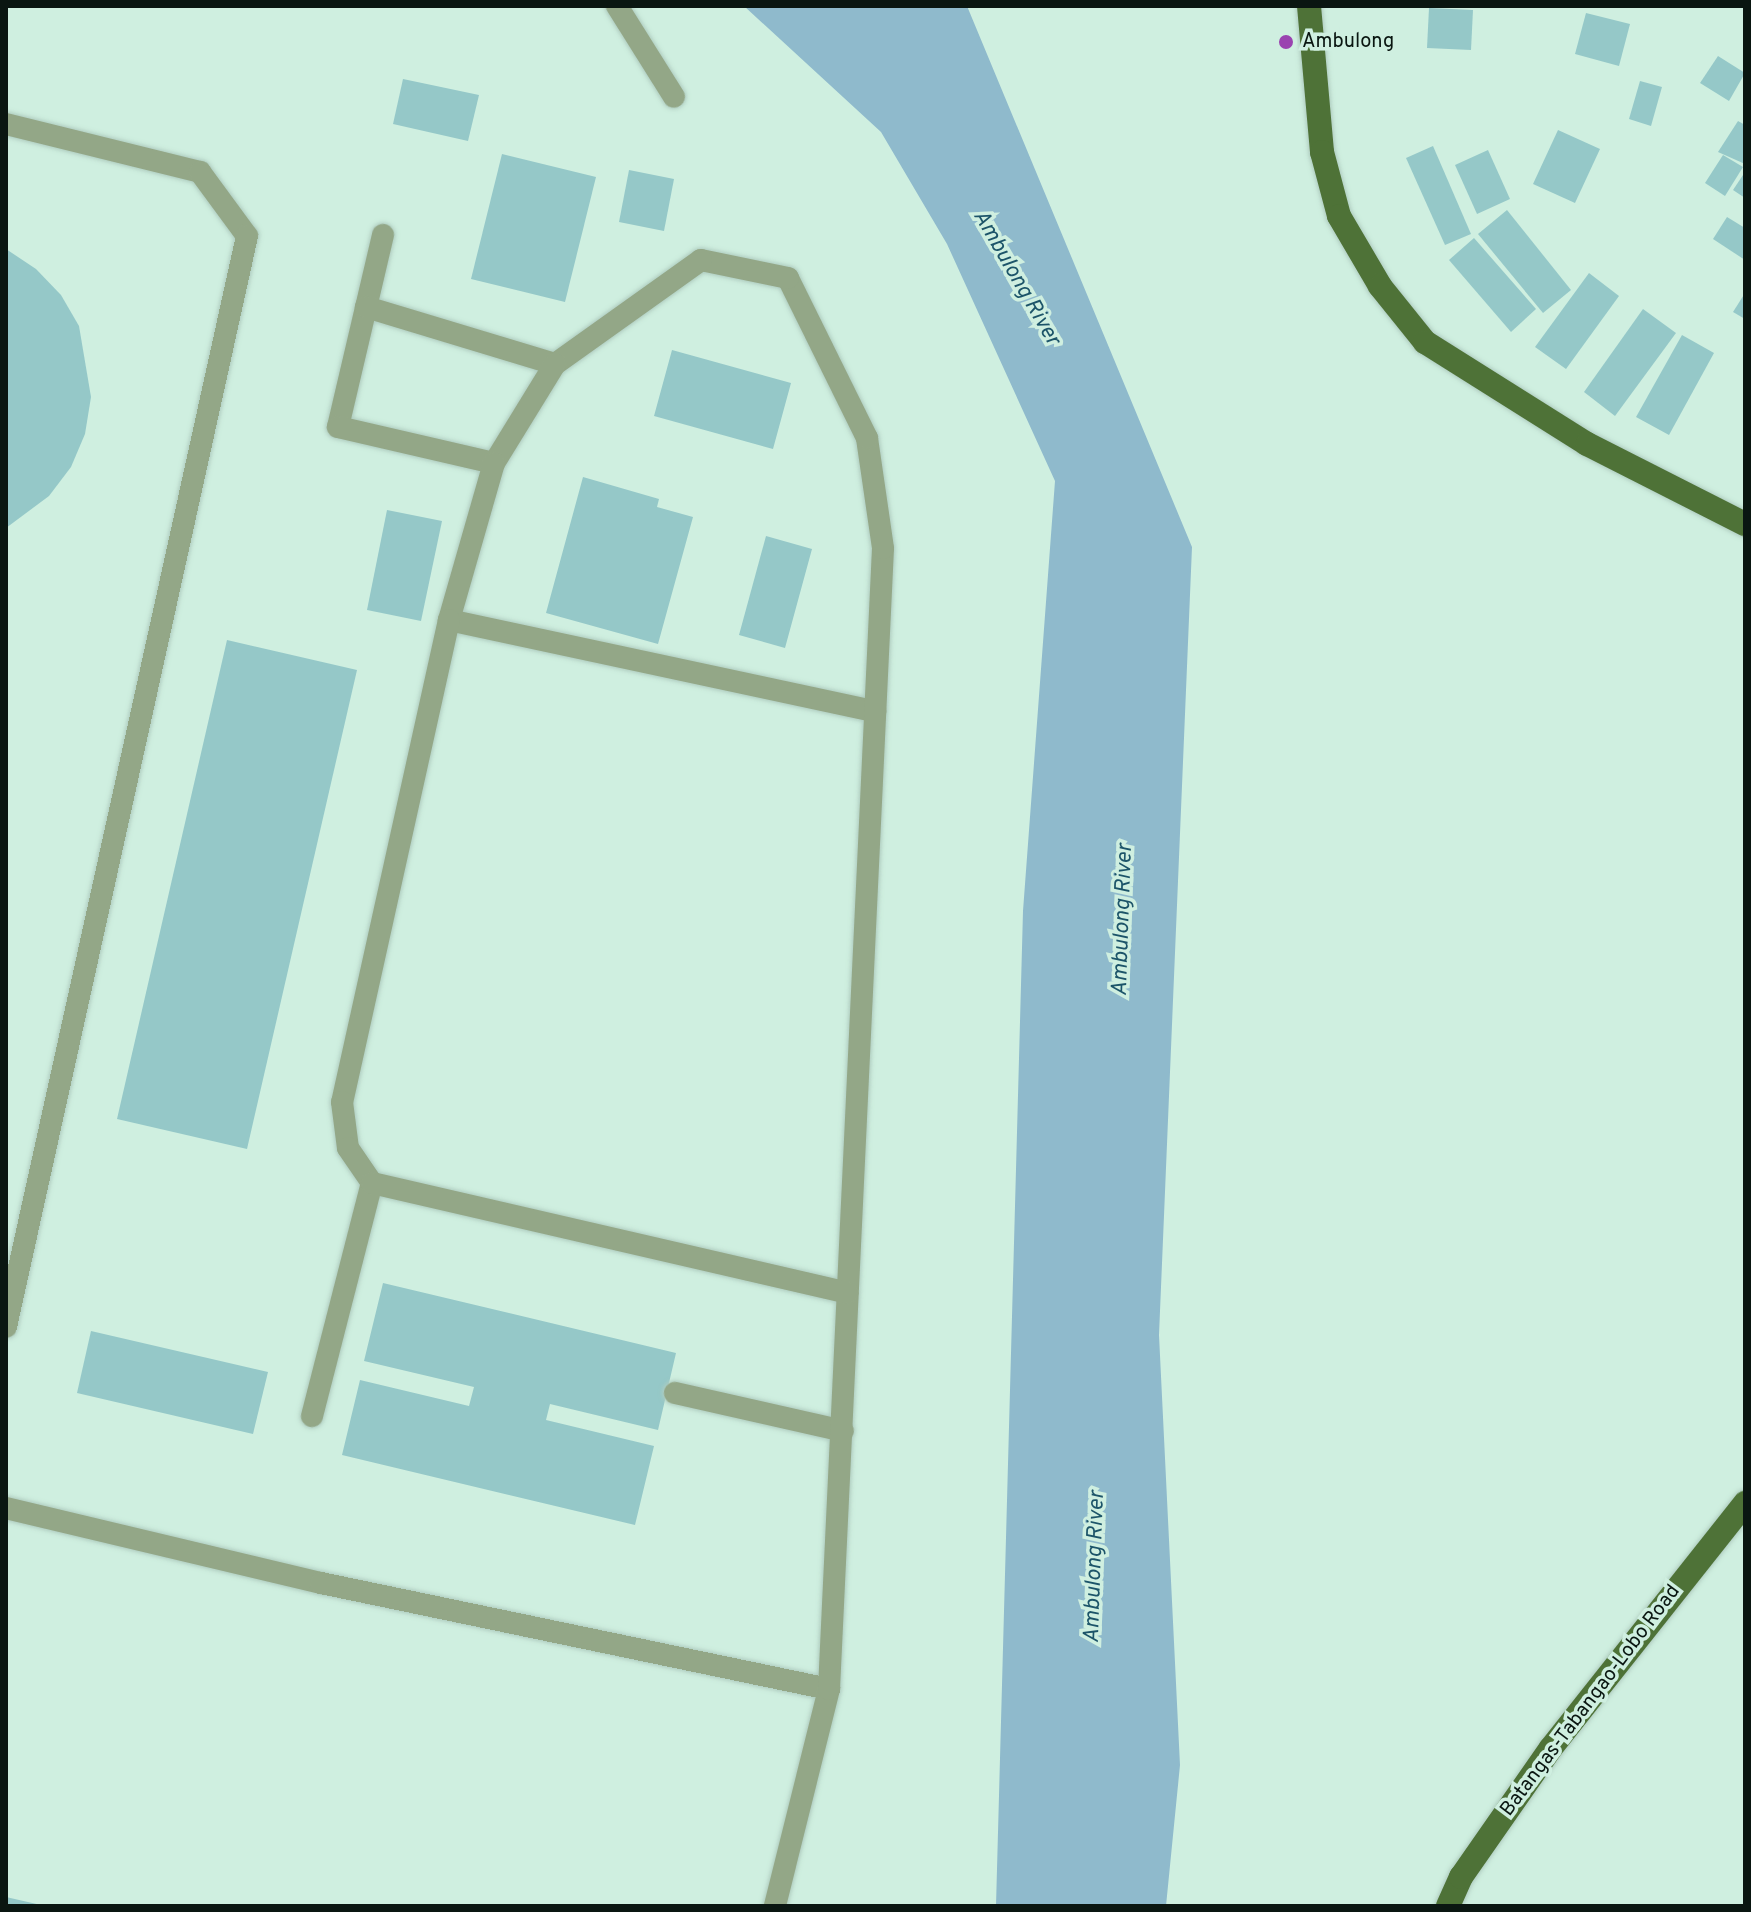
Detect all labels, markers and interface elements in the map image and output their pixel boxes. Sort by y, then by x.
place label: Ambulong [1302,30,1394,54]
marker: Ambulong [1277,33,1295,51]
water label: Ambulong River [967,206,1065,350]
water label: Ambulong River [1107,843,1139,997]
water label: Ambulong River [1079,1490,1111,1644]
street label: Batangas-Tabangao-Lobo Road [1496,1581,1686,1821]

